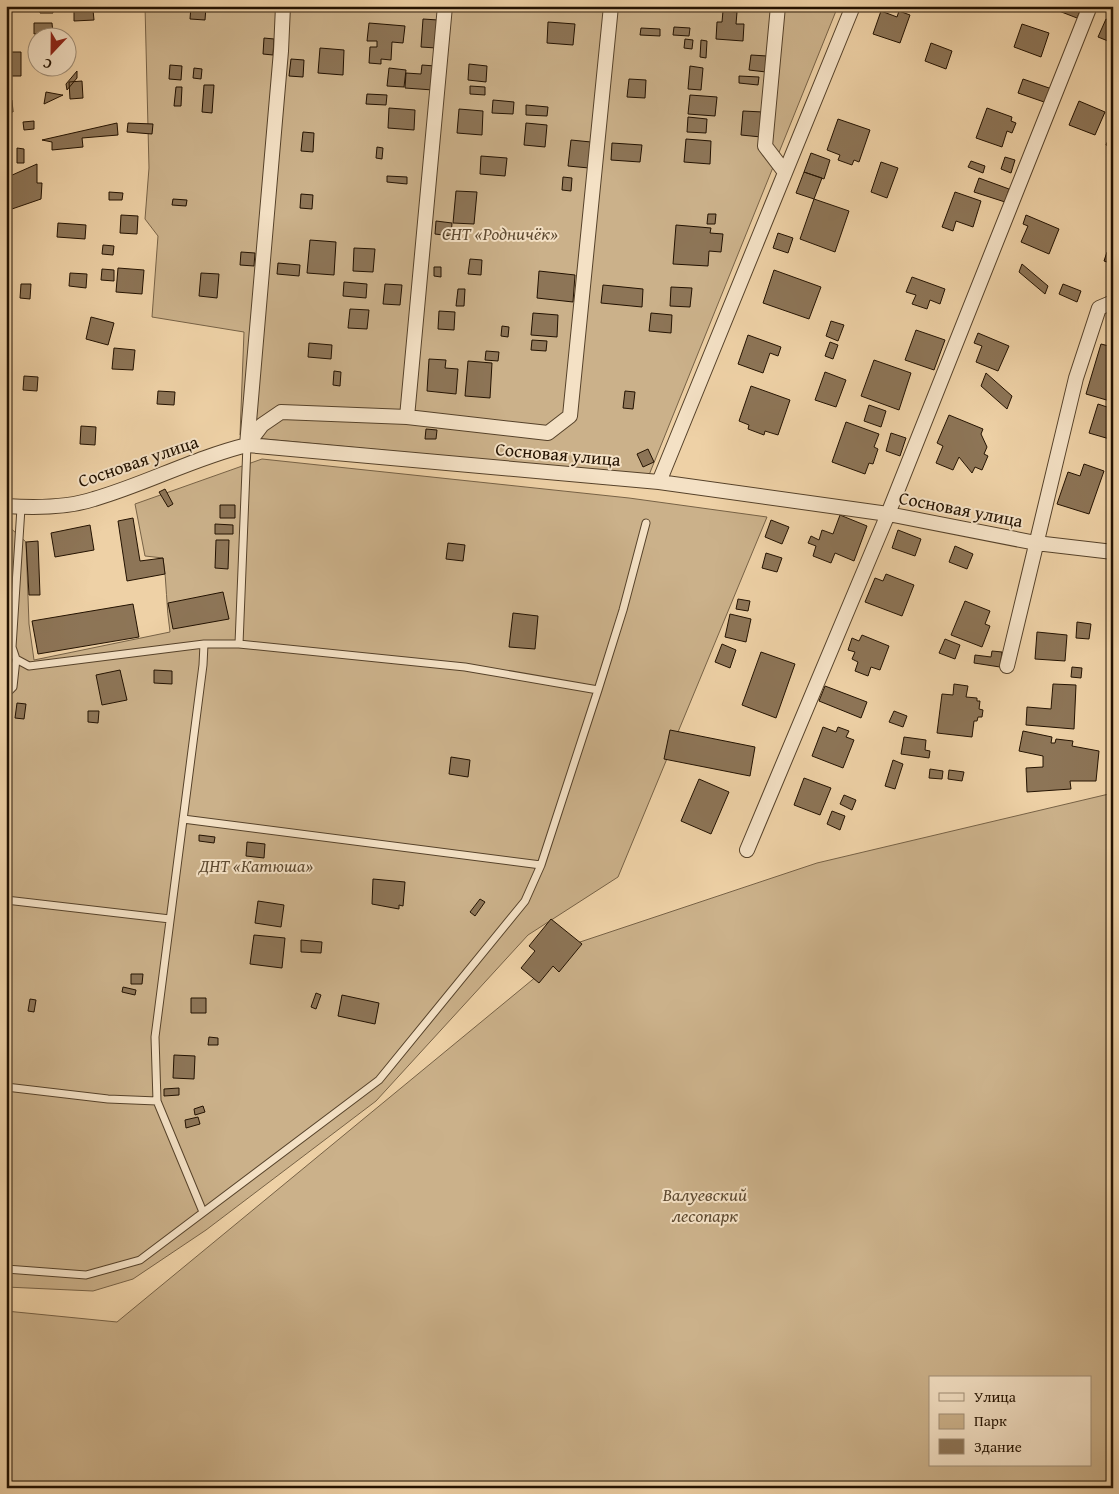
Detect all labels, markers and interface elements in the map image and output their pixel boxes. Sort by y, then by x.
north arrow [28,28,78,78]
text: С [40,53,55,75]
park label: СНТ «Родничёк» [442,220,558,247]
street label: Сосновая улица [74,428,202,494]
street label: Сосновая улица [494,435,622,473]
street label: Сосновая улица [897,484,1026,534]
park label: ДНТ «Катюша» [198,852,313,879]
park label: Валуевский лесопарк [662,1181,747,1229]
legend [929,1376,1092,1466]
text: Улица [974,1386,1017,1407]
text: Парк [974,1410,1007,1431]
text: Здание [974,1436,1022,1457]

